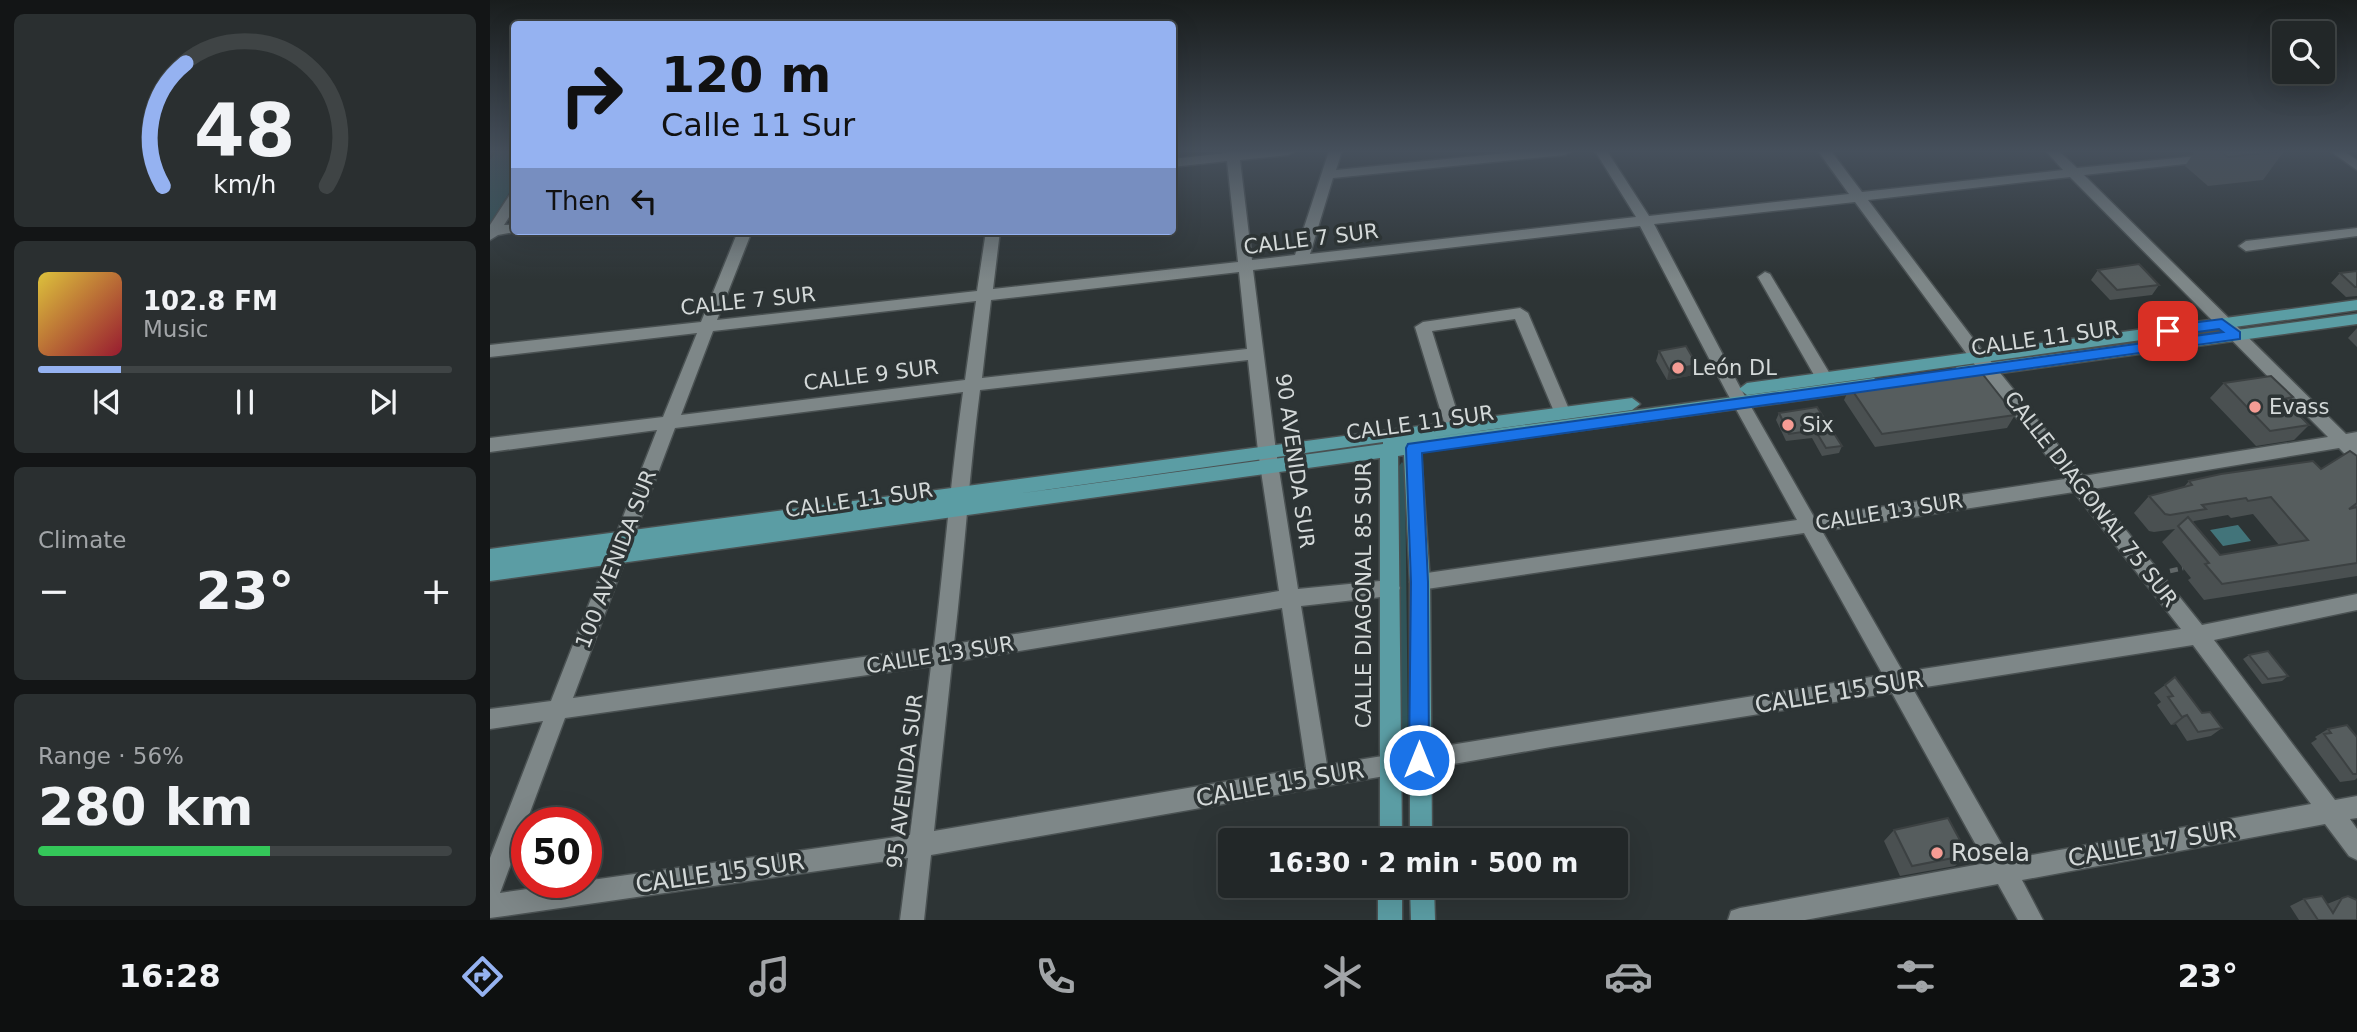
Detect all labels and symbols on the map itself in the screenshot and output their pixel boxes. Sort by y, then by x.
street label: CALLE 7 SUR [1242,219,1380,259]
street label: CALLE 7 SUR [679,282,817,320]
pin [2138,301,2198,361]
street label: CALLE 11 SUR [1970,316,2120,360]
street label: CALLE 9 SUR [802,355,940,395]
place label: León DL [1692,356,1777,380]
marker: León DL [1670,360,1686,376]
street label: 90 AVENIDA SUR [1271,372,1319,550]
street label: CALLE DIAGONAL 75 SUR [1999,387,2183,611]
place label: Evass [2269,395,2329,419]
marker: Evass [2247,399,2263,415]
street label: CALLE 11 SUR [1345,401,1495,445]
place label: Six [1802,413,1834,437]
marker: Six [1780,417,1796,433]
street label: CALLE DIAGONAL 85 SUR [1352,462,1376,728]
street label: 100 AVENIDA SUR [571,466,661,652]
street label: CALLE 11 SUR [784,478,934,522]
street label: CALLE 13 SUR [1814,488,1964,536]
street label: CALLE 13 SUR [865,631,1015,679]
street label: CALLE 15 SUR [1753,665,1925,719]
street label: 95 AVENIDA SUR [882,692,928,870]
position arrow [1382,723,1456,797]
street label: CALLE 15 SUR [1194,755,1366,813]
speed limit sign: 50 [511,807,602,898]
street label: CALLE 17 SUR [2066,815,2238,873]
place label: Rosela [1951,839,2030,867]
marker: Rosela [1929,845,1945,861]
street label: CALLE 15 SUR [634,847,806,899]

